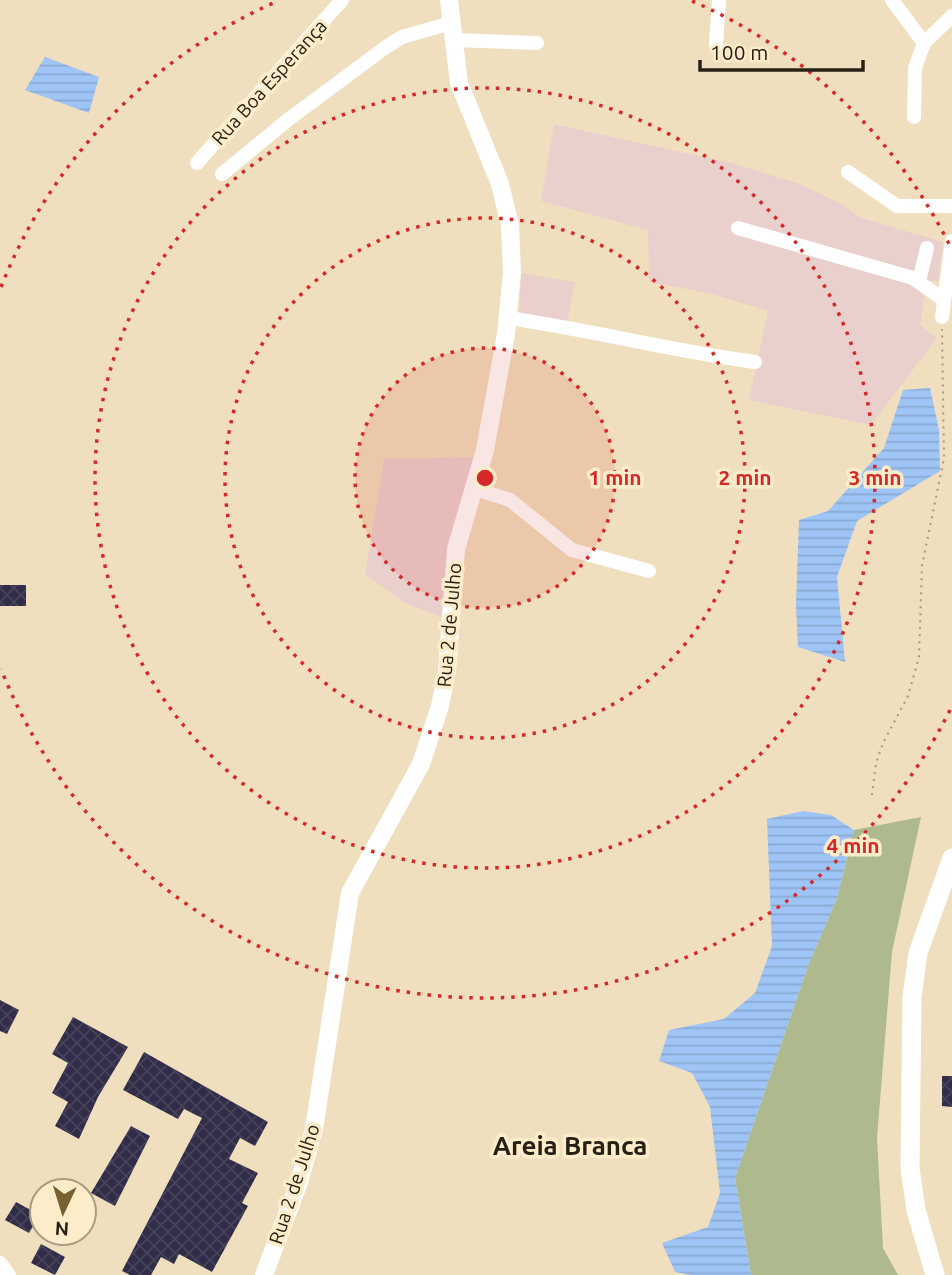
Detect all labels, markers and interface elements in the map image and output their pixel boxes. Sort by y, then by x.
street label: Rua Boa Esperança [207,15,331,149]
scale bar [700,28,863,72]
text: 100 m [710,40,768,64]
text: 1 min [588,465,642,489]
text: 2 min [718,465,772,489]
text: 3 min [848,465,902,489]
centre of rings [473,466,497,490]
street label: Rua 2 de Julho [433,562,465,688]
text: 4 min [826,833,880,857]
street label: Rua 2 de Julho [264,1121,324,1247]
district label: Areia Branca [493,1131,647,1160]
north arrow [28,1177,98,1247]
text: N [54,1217,70,1240]

